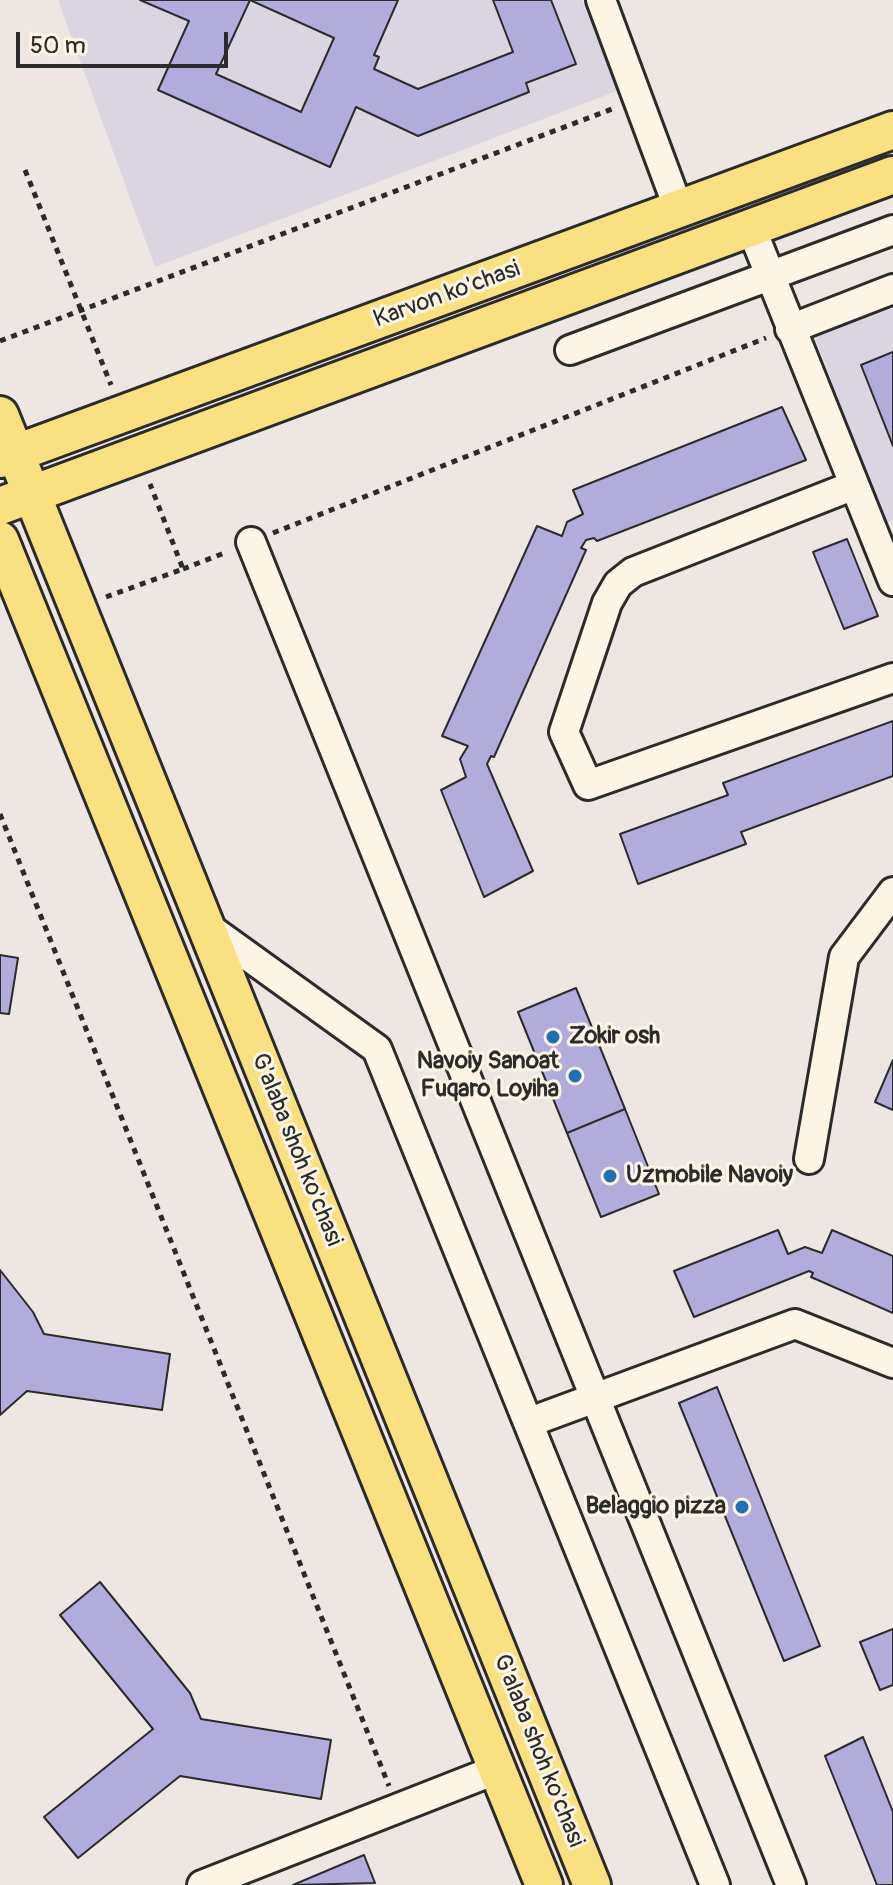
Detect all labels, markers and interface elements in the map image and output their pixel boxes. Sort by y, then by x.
scale bar [20,16,232,66]
text: 50 m [30,31,86,60]
street label: Karvon ko'chasi [370,255,524,335]
place label: Zokir osh [569,1023,660,1051]
marker: Zokir osh [544,1028,562,1046]
place label: Navoiy Sanoat Fuqaro Loyiha [417,1048,559,1104]
street label: G'alaba shoh ko'chasi [244,1049,348,1251]
marker: Navoiy Sanoat Fuqaro Loyiha [566,1067,584,1085]
place label: Uzmobile Navoiy [626,1162,793,1190]
marker: Uzmobile Navoiy [601,1167,619,1185]
place label: Belaggio pizza [585,1493,726,1521]
marker: Belaggio pizza [733,1498,751,1516]
street label: G'alaba shoh ko'chasi [486,1650,590,1852]

